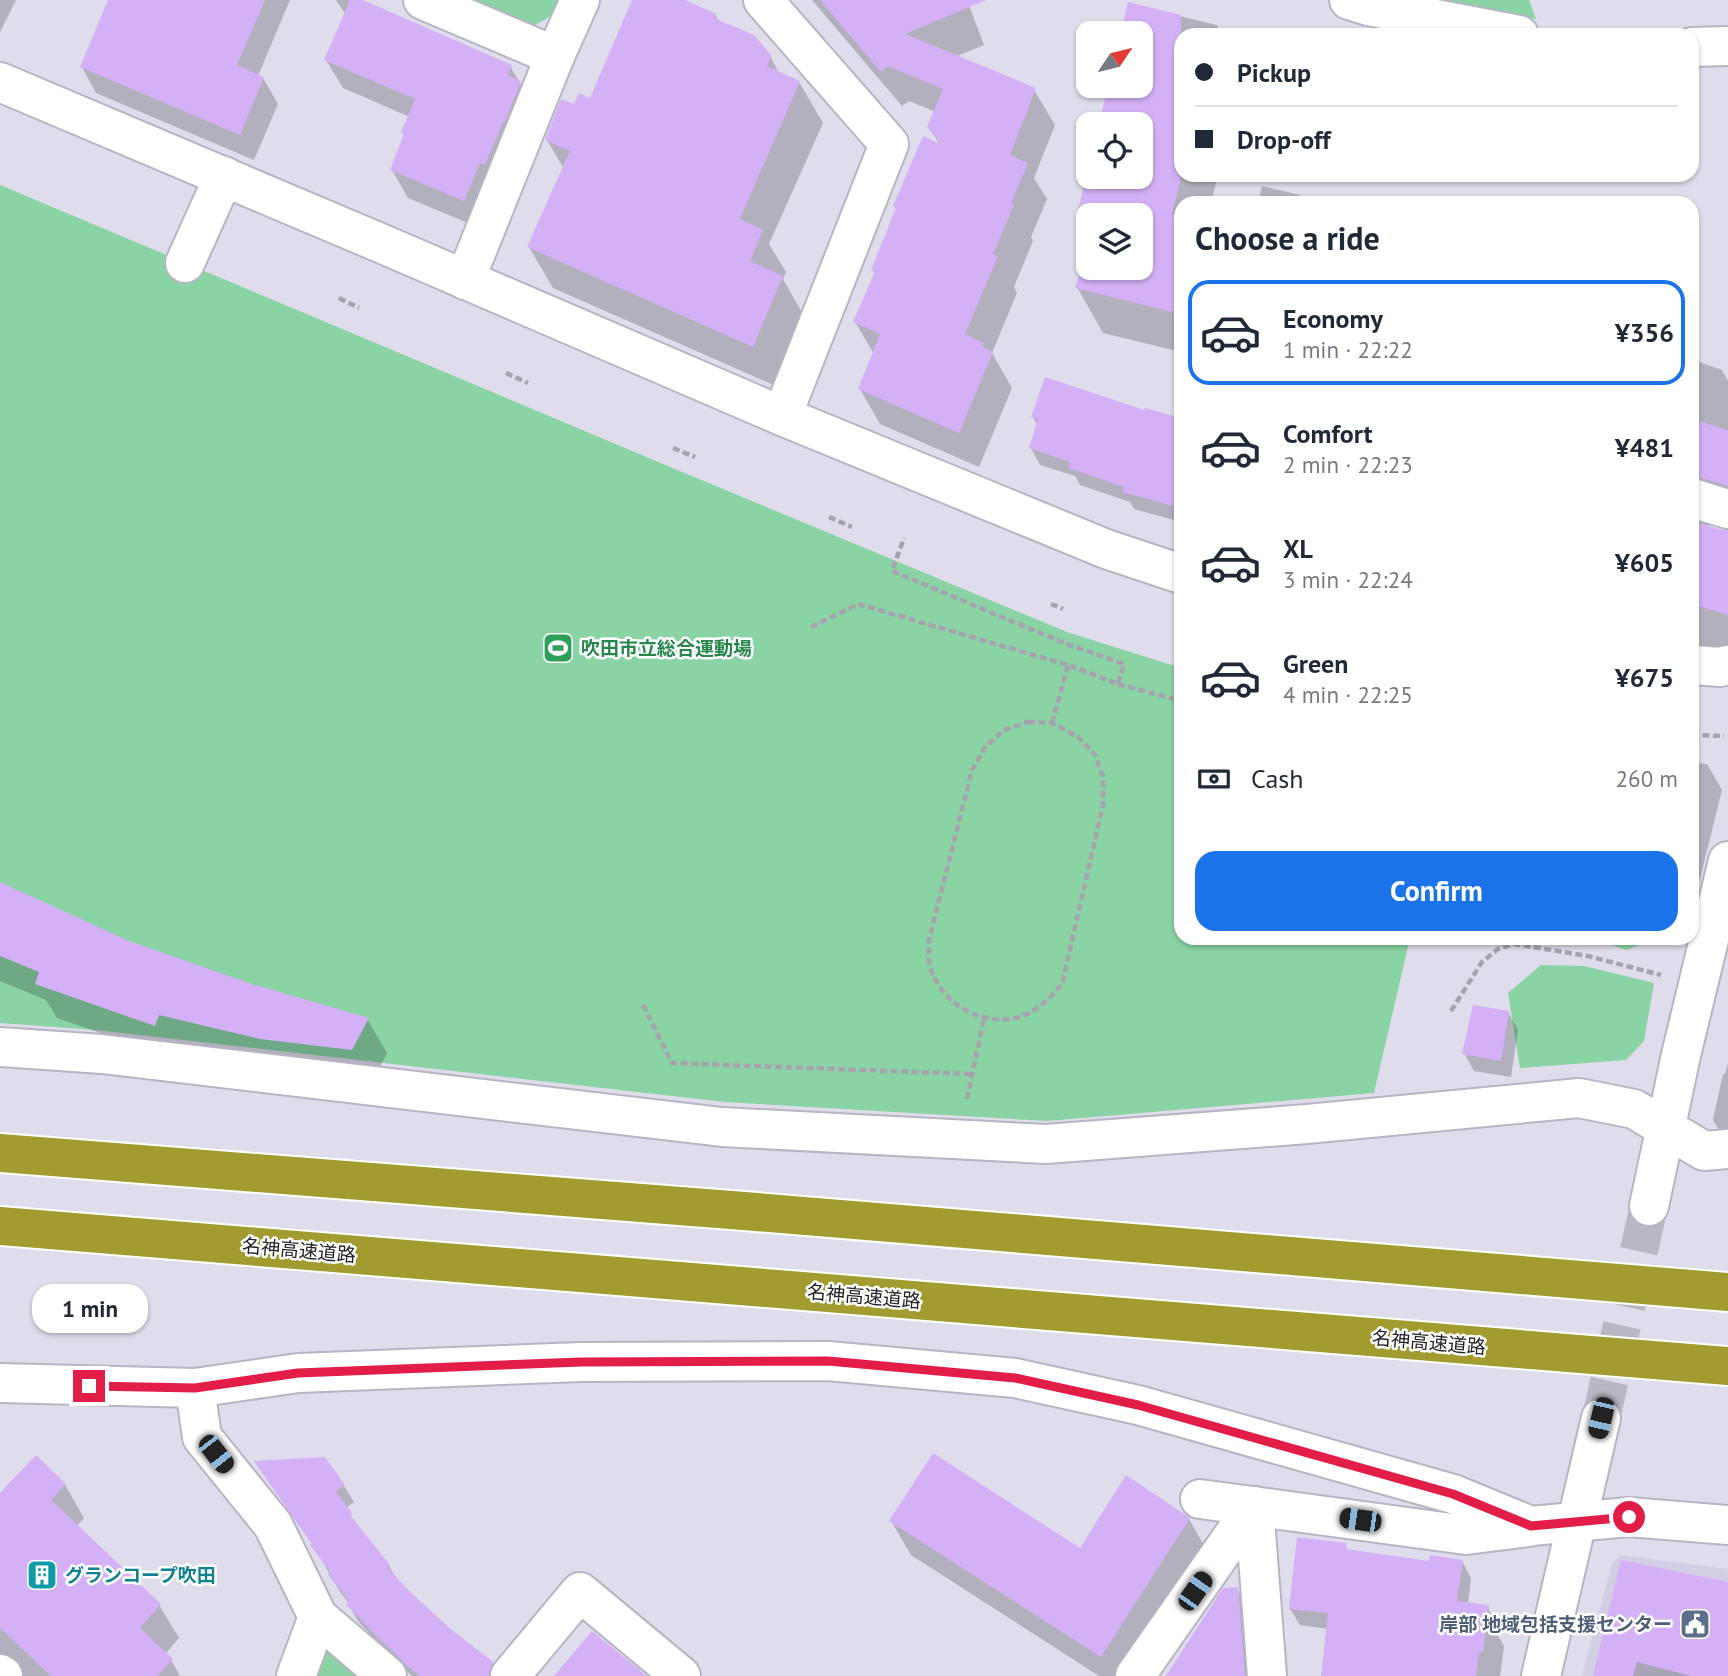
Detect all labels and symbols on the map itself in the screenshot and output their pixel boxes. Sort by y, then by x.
north arrow [1076,21,1153,98]
sports icon: 吹田市立総合運動場 [541,631,575,665]
place label: 吹田市立総合運動場 [581,636,752,660]
street label: 名神高速道路 [241,1233,357,1267]
street label: 名神高速道路 [806,1279,922,1313]
callout: 1 min [31,1284,147,1334]
street label: 名神高速道路 [1371,1325,1487,1359]
route end [73,1370,105,1402]
car [1587,1395,1616,1441]
car [195,1431,238,1477]
route start [1613,1501,1645,1533]
car [1338,1507,1383,1533]
building icon: グランコープ吹田 [25,1558,59,1592]
place label: グランコープ吹田 [65,1563,216,1587]
car [1175,1568,1216,1614]
public building icon: 岸部 地域包括支援センター [1678,1607,1712,1641]
place label: 岸部 地域包括支援センター [1439,1612,1672,1636]

